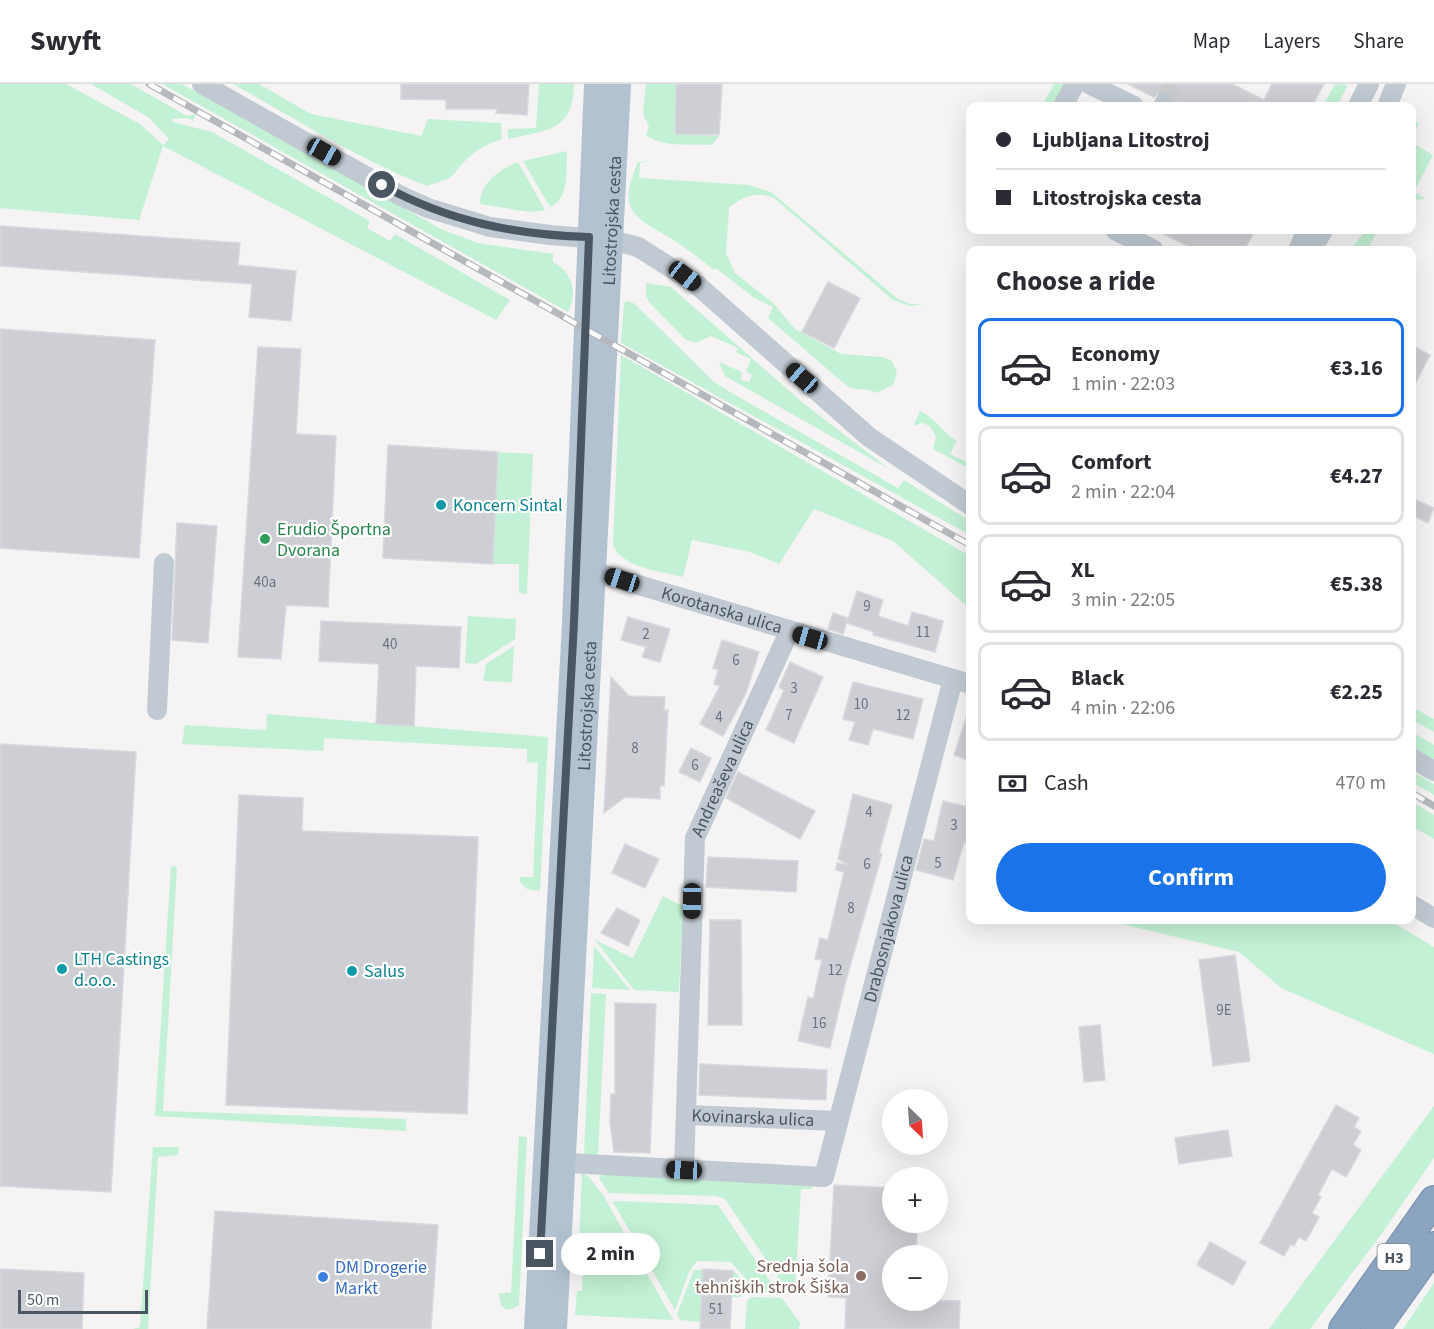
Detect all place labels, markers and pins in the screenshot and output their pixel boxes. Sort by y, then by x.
place label: Koncern Sintal [453,493,563,518]
marker: Koncern Sintal [434,498,448,512]
place label: Erudio Športna Dvorana [277,517,391,563]
marker: Erudio Športna Dvorana [258,532,272,546]
place label: LTH Castings d.o.o. [74,947,169,993]
place label: Salus [364,959,405,984]
marker: LTH Castings d.o.o. [55,962,69,976]
marker: Salus [345,964,359,978]
place label: Srednja šola tehniških strok Šiška [695,1254,849,1300]
place label: DM Drogerie Markt [335,1255,427,1301]
marker: Srednja šola tehniških strok Šiška [854,1269,868,1283]
marker: DM Drogerie Markt [316,1270,330,1284]

